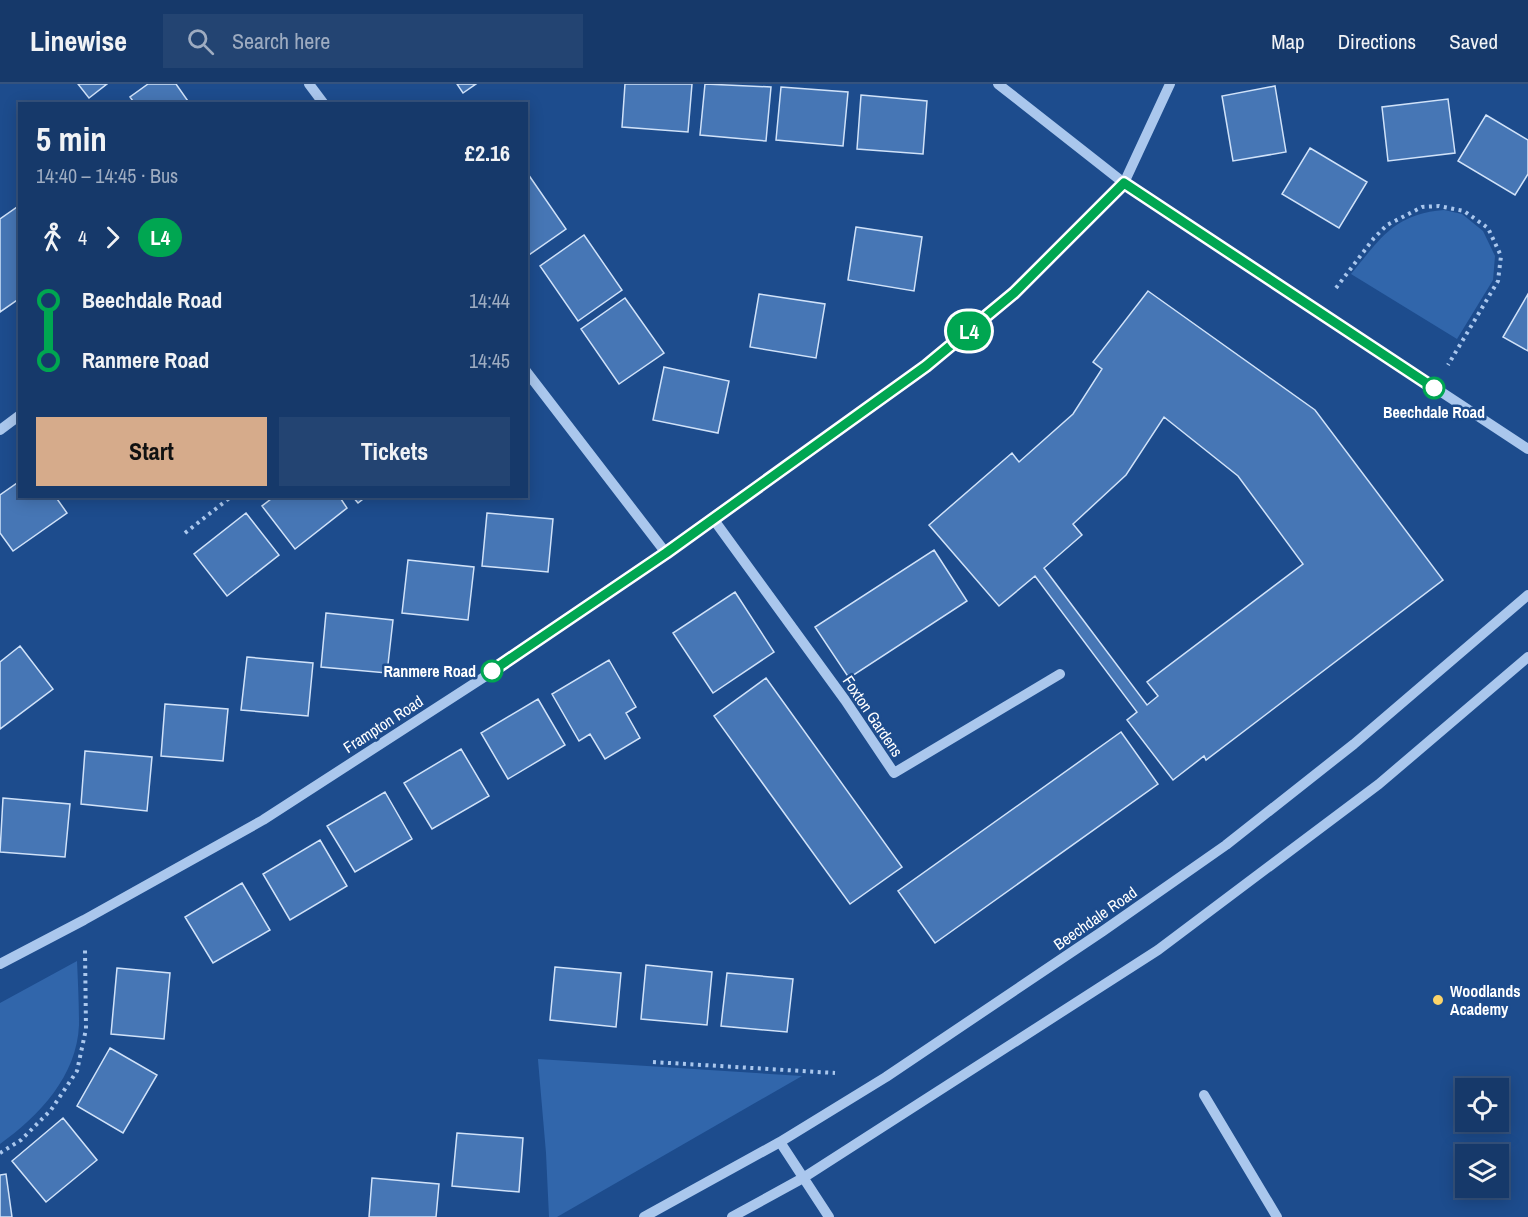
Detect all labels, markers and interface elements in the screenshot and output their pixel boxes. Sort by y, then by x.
search box [163,14,583,68]
text: Linewise [30,22,127,60]
icon: search [184,25,217,58]
text: Search here [232,26,330,56]
text: Map [1271,27,1305,56]
text: Directions [1338,27,1416,56]
text: Saved [1449,27,1498,56]
text: 5 min [36,117,107,161]
text: £2.16 [465,138,510,168]
text: 14:40 – 14:45 · Bus [36,162,178,189]
icon: walk [36,221,69,254]
icon: forward [96,221,129,254]
text: L4 [150,223,170,252]
text: 4 [78,224,87,251]
text: Beechdale Road [82,285,222,315]
text: 14:44 [469,287,510,314]
line badge: L4 [942,312,996,350]
text: L4 [959,317,979,346]
text: Ranmere Road [82,345,209,375]
text: 14:45 [469,347,510,374]
marker: Beechdale Road [1423,377,1445,399]
place label: Beechdale Road [1383,401,1485,423]
button: Start [36,417,267,486]
button: Tickets [279,417,510,486]
place label: Ranmere Road [383,660,476,682]
marker: Ranmere Road [481,660,503,682]
street label: Foxton Gardens [838,671,908,761]
street label: Frampton Road [339,690,427,758]
street label: Beechdale Road [1049,881,1141,955]
place label: Woodlands Academy [1450,980,1520,1020]
marker: Woodlands Academy [1431,993,1445,1007]
map controls [1455,1078,1509,1198]
button: locate [1455,1078,1509,1132]
button: layers [1455,1144,1509,1198]

